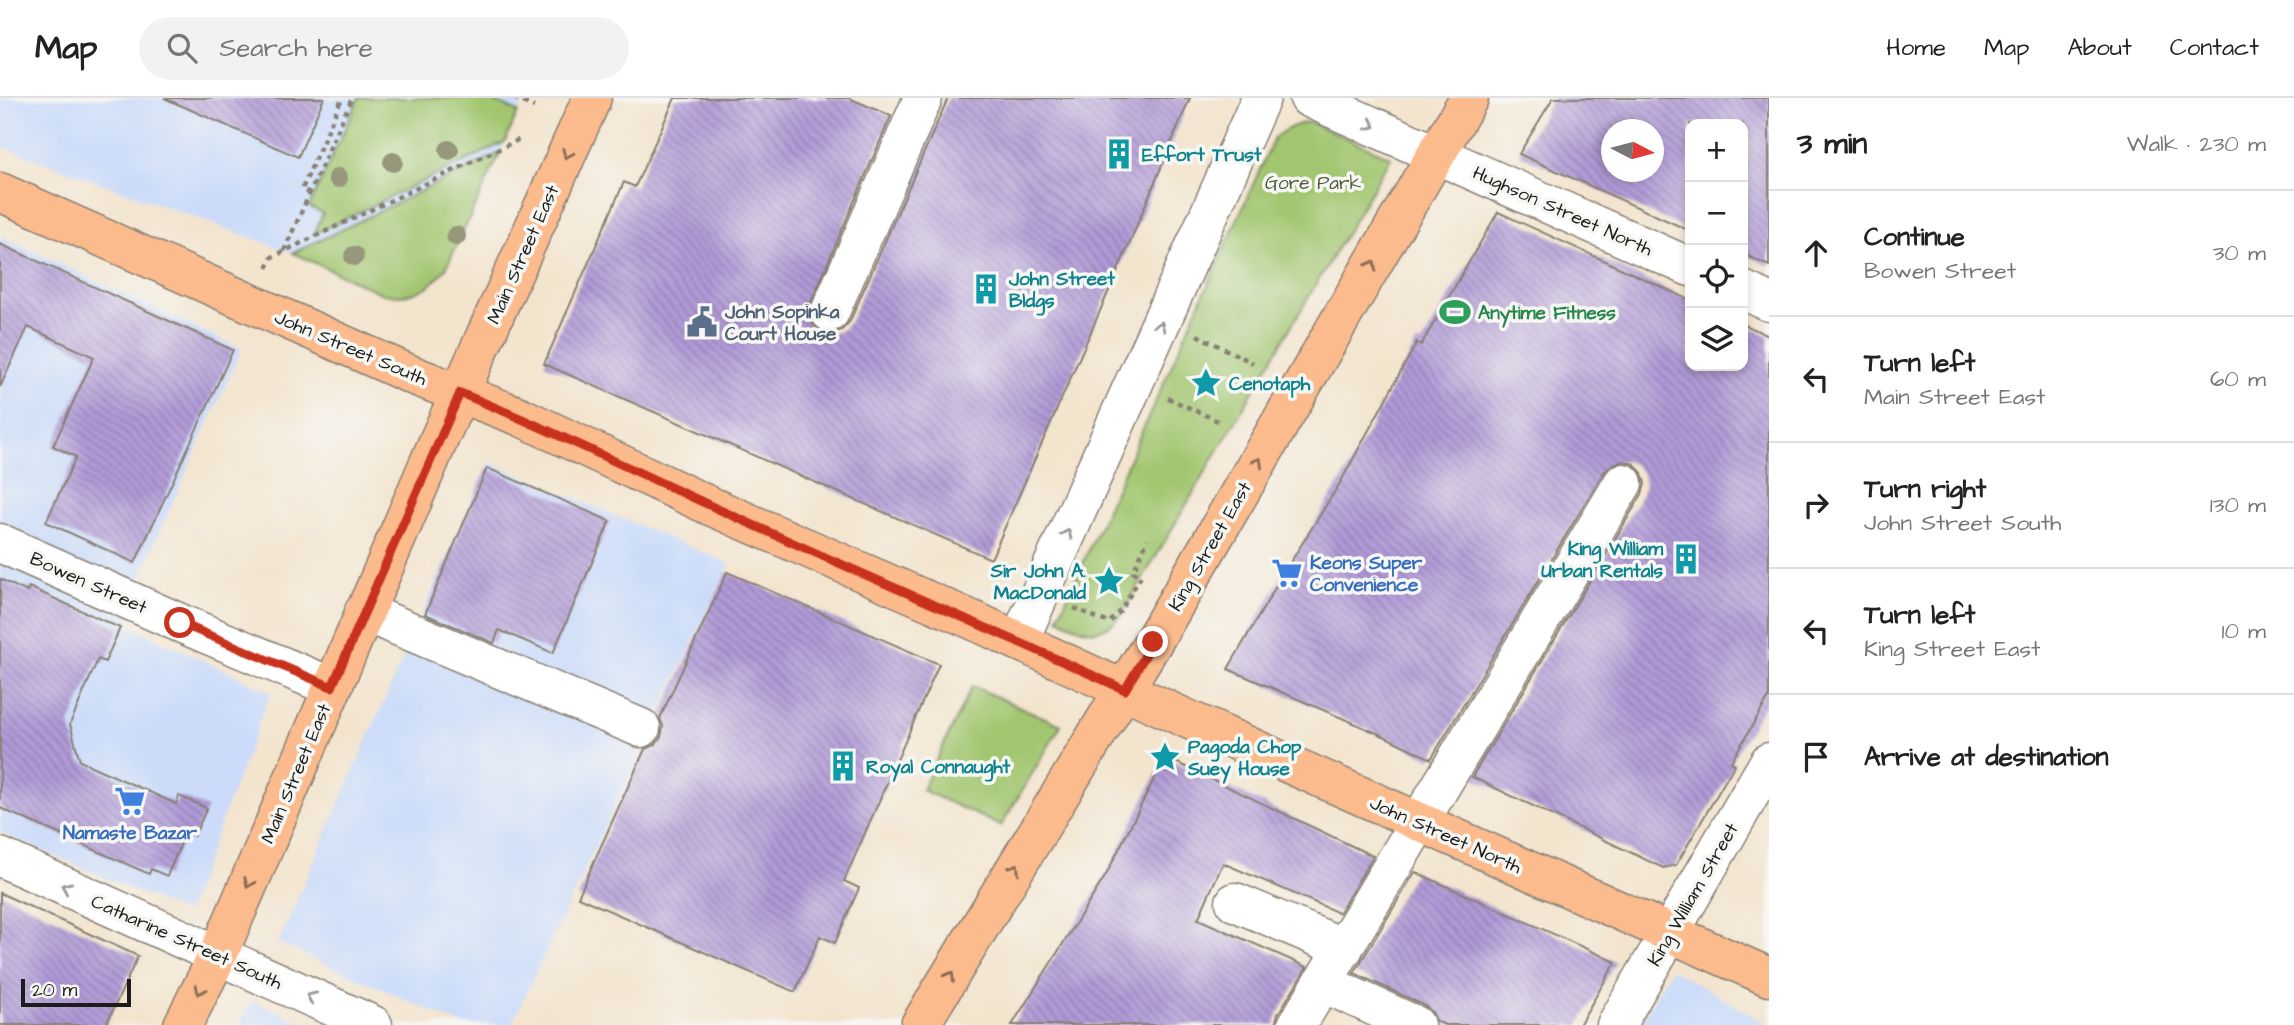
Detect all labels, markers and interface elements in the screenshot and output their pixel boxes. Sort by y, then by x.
search box [139,17,629,80]
text: Map [35,25,97,71]
icon: search [163,29,201,67]
text: Search here [219,30,373,66]
text: Home [1886,31,1946,65]
text: Map [1984,31,2029,65]
text: About [2067,31,2132,65]
text: Contact [2170,31,2259,65]
one-way arrow [1364,117,1376,131]
north arrow [1601,119,1664,182]
map controls [1685,119,1748,371]
button: + [1685,119,1748,182]
text: 3 min [1797,123,1867,165]
text: Walk · 230 m [2127,128,2266,160]
building icon: Effort Trust [1102,137,1136,171]
place label: Effort Trust [1142,142,1262,169]
one-way arrow [561,147,575,159]
street label: Hughson Street North [1468,160,1657,264]
park label: Gore Park [1265,170,1361,197]
street label: Main Street East [481,180,566,328]
button: − [1685,182,1748,245]
text: Continue [1864,219,1965,255]
icon: ahead [1797,234,1835,272]
text: 30 m [2213,237,2266,269]
button: locate [1685,245,1748,308]
text: Bowen Street [1864,255,2016,287]
one-way arrow [1364,259,1377,272]
place label: John Street Bldgs [1008,266,1115,316]
building icon: John Street Bldgs [969,272,1003,306]
sports icon: Anytime Fitness [1438,295,1472,329]
place label: John Sopinka Court House [724,299,840,348]
place label: Anytime Fitness [1478,300,1616,328]
street label: John Street South [270,304,431,393]
public building icon: John Sopinka Court House [685,305,719,339]
button: layers [1685,308,1748,371]
one-way arrow [1152,321,1166,334]
text: Turn left [1864,345,1975,381]
icon: left [1797,360,1835,398]
text: 60 m [2210,363,2266,395]
place icon: Cenotaph [1189,366,1223,400]
place label: Cenotaph [1229,371,1311,398]
text: Main Street East [1864,381,2045,413]
one-way arrow [1250,456,1263,469]
text: Turn right [1864,471,1986,507]
street label: King Street East [1162,477,1259,617]
icon: right [1797,486,1835,524]
text: 130 m [2210,489,2266,521]
text: John Street South [1864,507,2061,539]
one-way arrow [1059,529,1073,541]
place label: King William Urban Rentals [1541,536,1664,585]
building icon: King William Urban Rentals [1669,542,1703,576]
street label: Bowen Street [26,546,152,621]
place label: Keons Super Convenience [1310,550,1423,599]
supermarket icon: Keons Super Convenience [1270,556,1304,590]
place label: Sir John A. MacDonald [990,558,1086,607]
place icon: Sir John A. MacDonald [1092,564,1126,598]
text: Turn left [1864,597,1975,633]
route start [164,607,195,638]
icon: left [1797,612,1835,650]
text: 10 m [2221,615,2266,647]
route end [1137,626,1168,657]
text: King Street East [1864,633,2040,665]
street label: Main Street East [255,699,338,848]
place label: Pagoda Chop Suey House [1187,734,1302,784]
icon: arrive [1797,738,1835,776]
text: Arrive at destination [1864,739,2109,775]
place icon: Pagoda Chop Suey House [1148,740,1182,774]
building icon: Royal Connaught [826,749,860,783]
place label: Royal Connaught [866,754,1011,782]
supermarket icon: Namaste Bazar [113,784,147,818]
street label: John Street North [1365,790,1526,881]
street label: King William Street [1641,818,1746,972]
place label: Namaste Bazar [63,820,197,847]
one-way arrow [1007,863,1020,876]
one-way arrow [243,876,257,888]
one-way arrow [61,881,73,895]
street label: Catharine Street South [87,888,287,997]
one-way arrow [942,970,955,983]
scale bar [21,976,131,1008]
text: 20 m [32,977,77,1004]
one-way arrow [195,983,209,995]
one-way arrow [306,991,318,1005]

